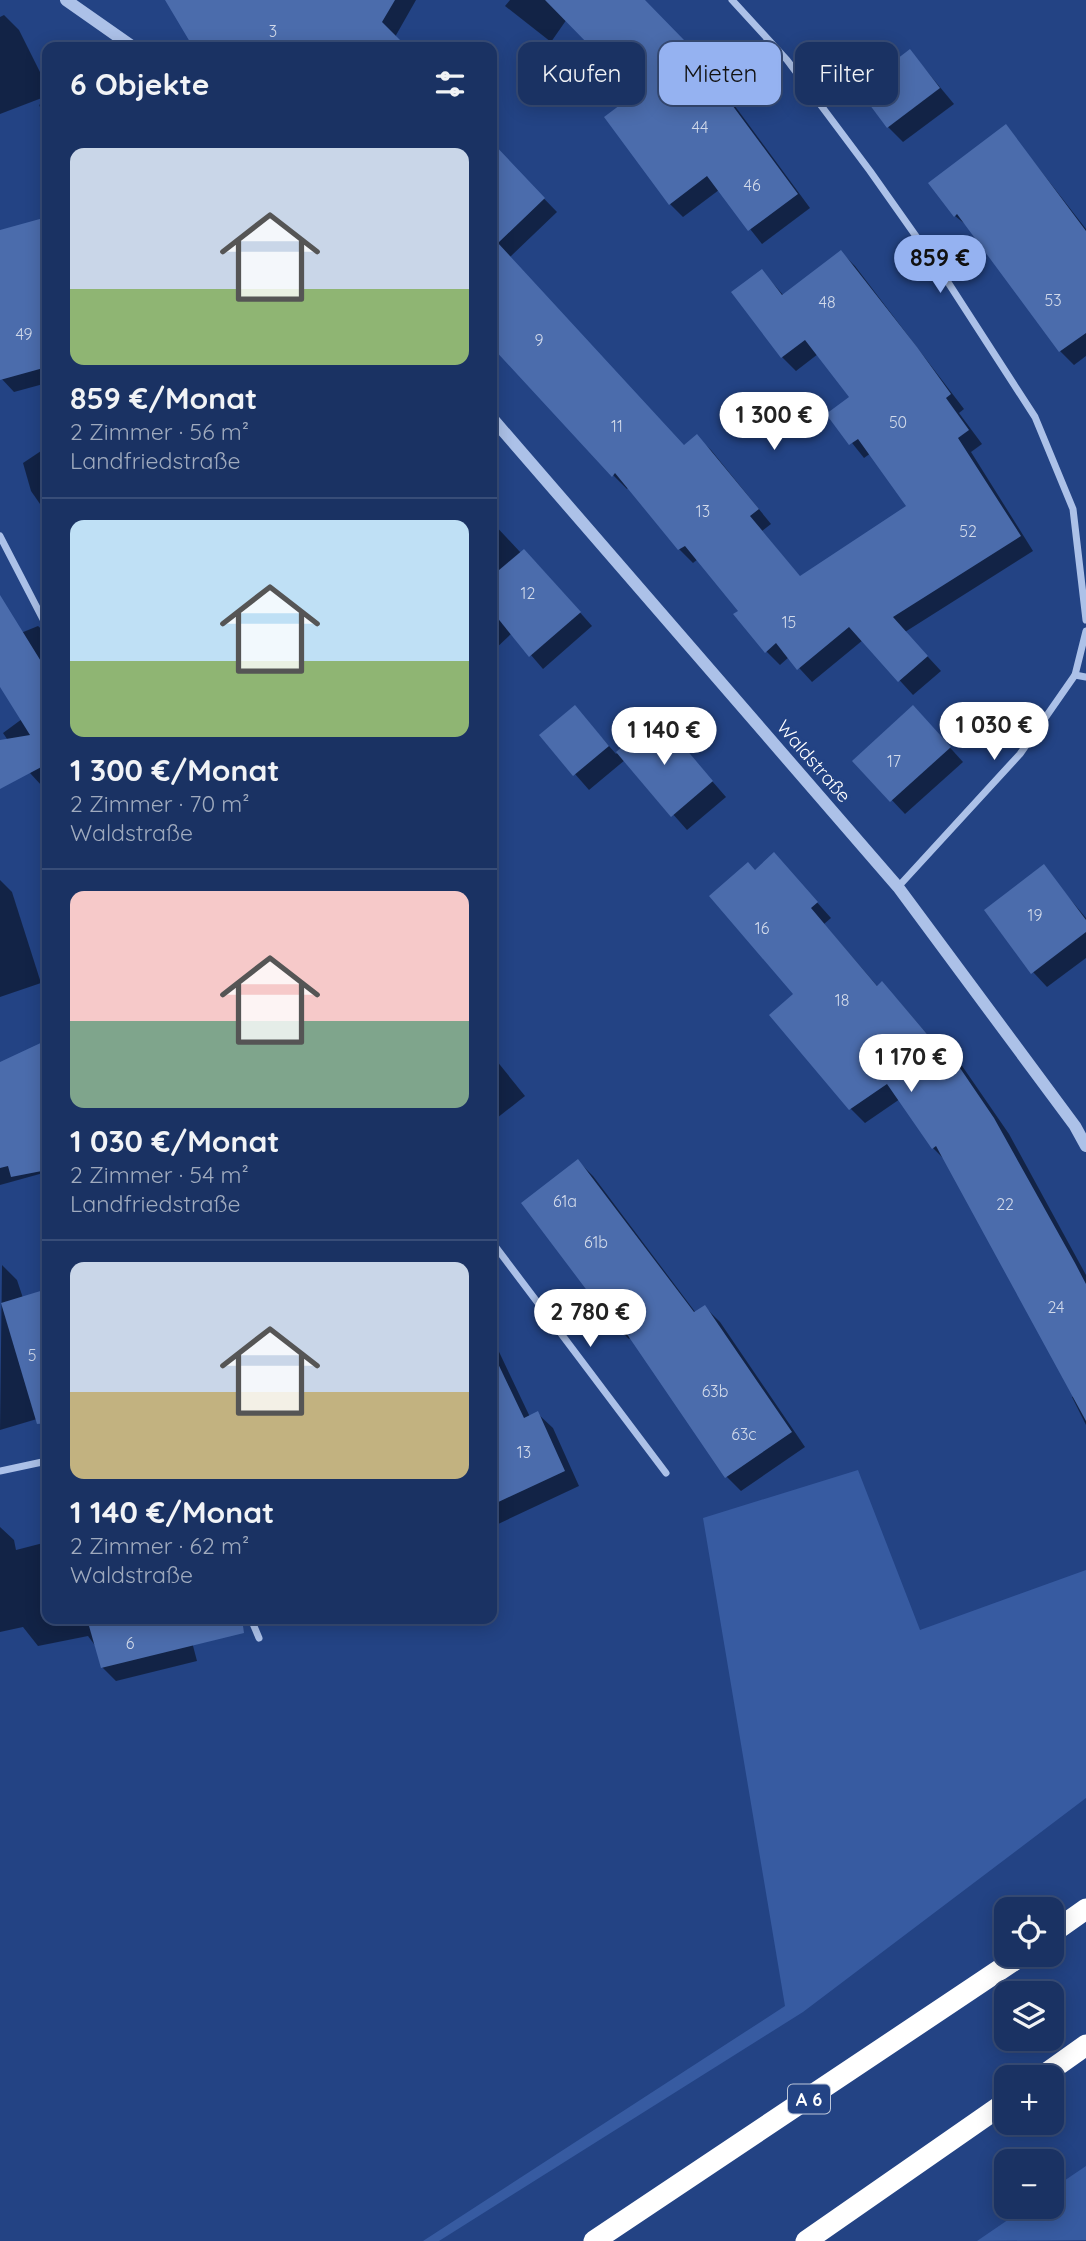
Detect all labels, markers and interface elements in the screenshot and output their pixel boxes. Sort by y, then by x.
house number: 3 [269,21,277,41]
chip: Kaufen [518,42,645,105]
chip: Mieten [659,42,781,105]
chip: Filter [795,42,898,105]
text: 6 Objekte [70,65,209,103]
icon: filters [431,65,469,103]
house number: 44 [692,117,708,137]
house number: 46 [743,175,761,195]
icon: home [207,194,333,320]
pin: 859 € [891,236,989,295]
text: 859 € [910,243,970,272]
house number: 53 [1044,290,1062,310]
house number: 48 [818,292,836,312]
house number: 49 [15,324,33,344]
house number: 9 [535,330,544,350]
text: 859 €/Monat [70,379,257,417]
pin: 1 300 € [709,392,839,452]
text: 1 300 € [736,400,812,429]
house number: 50 [889,412,907,432]
house number: 11 [611,416,623,436]
text: 2 Zimmer · 56 m² [70,417,249,446]
text: Landfriedstraße [70,446,240,475]
house number: 13 [696,501,710,521]
house number: 52 [959,521,977,541]
icon: home [207,566,333,692]
house number: 12 [521,583,536,603]
house number: 15 [782,612,796,632]
pin: 1 030 € [929,702,1059,762]
pin: 1 140 € [599,708,729,767]
text: 1 030 € [956,710,1032,739]
text: 1 140 € [628,715,700,744]
street label: Waldstraße [772,715,856,807]
text: 1 300 €/Monat [70,751,280,789]
house number: 17 [887,751,901,771]
text: 2 Zimmer · 70 m² [70,789,250,818]
text: Waldstraße [70,818,193,847]
house number: 19 [1028,905,1042,925]
house number: 16 [755,918,770,938]
icon: home [207,937,333,1063]
house number: 18 [835,990,849,1010]
pin: 1 170 € [846,1034,976,1094]
text: 1 170 € [875,1042,947,1071]
text: 1 030 €/Monat [70,1122,280,1160]
text: 2 Zimmer · 54 m² [70,1160,249,1189]
text: Landfriedstraße [70,1189,240,1218]
house number: 61a [553,1191,577,1211]
house number: 22 [996,1194,1014,1214]
house number: 61b [584,1232,608,1252]
pin: 2 780 € [525,1290,655,1349]
text: 2 780 € [550,1297,630,1326]
house number: 24 [1047,1297,1065,1317]
icon: home [207,1308,333,1434]
house number: 5 [28,1345,36,1365]
house number: 63b [702,1381,728,1401]
house number: 63c [731,1424,757,1444]
house number: 13 [517,1442,531,1462]
text: 1 140 €/Monat [70,1493,274,1531]
text: 2 Zimmer · 62 m² [70,1531,249,1560]
text: Waldstraße [70,1560,193,1589]
house number: 6 [126,1633,135,1653]
map controls [994,1897,1064,2219]
button: locate [994,1897,1064,1967]
button: layers [994,1981,1064,2051]
button: + [994,2065,1064,2135]
road number: A 6 [788,2084,830,2113]
button: − [994,2149,1064,2219]

